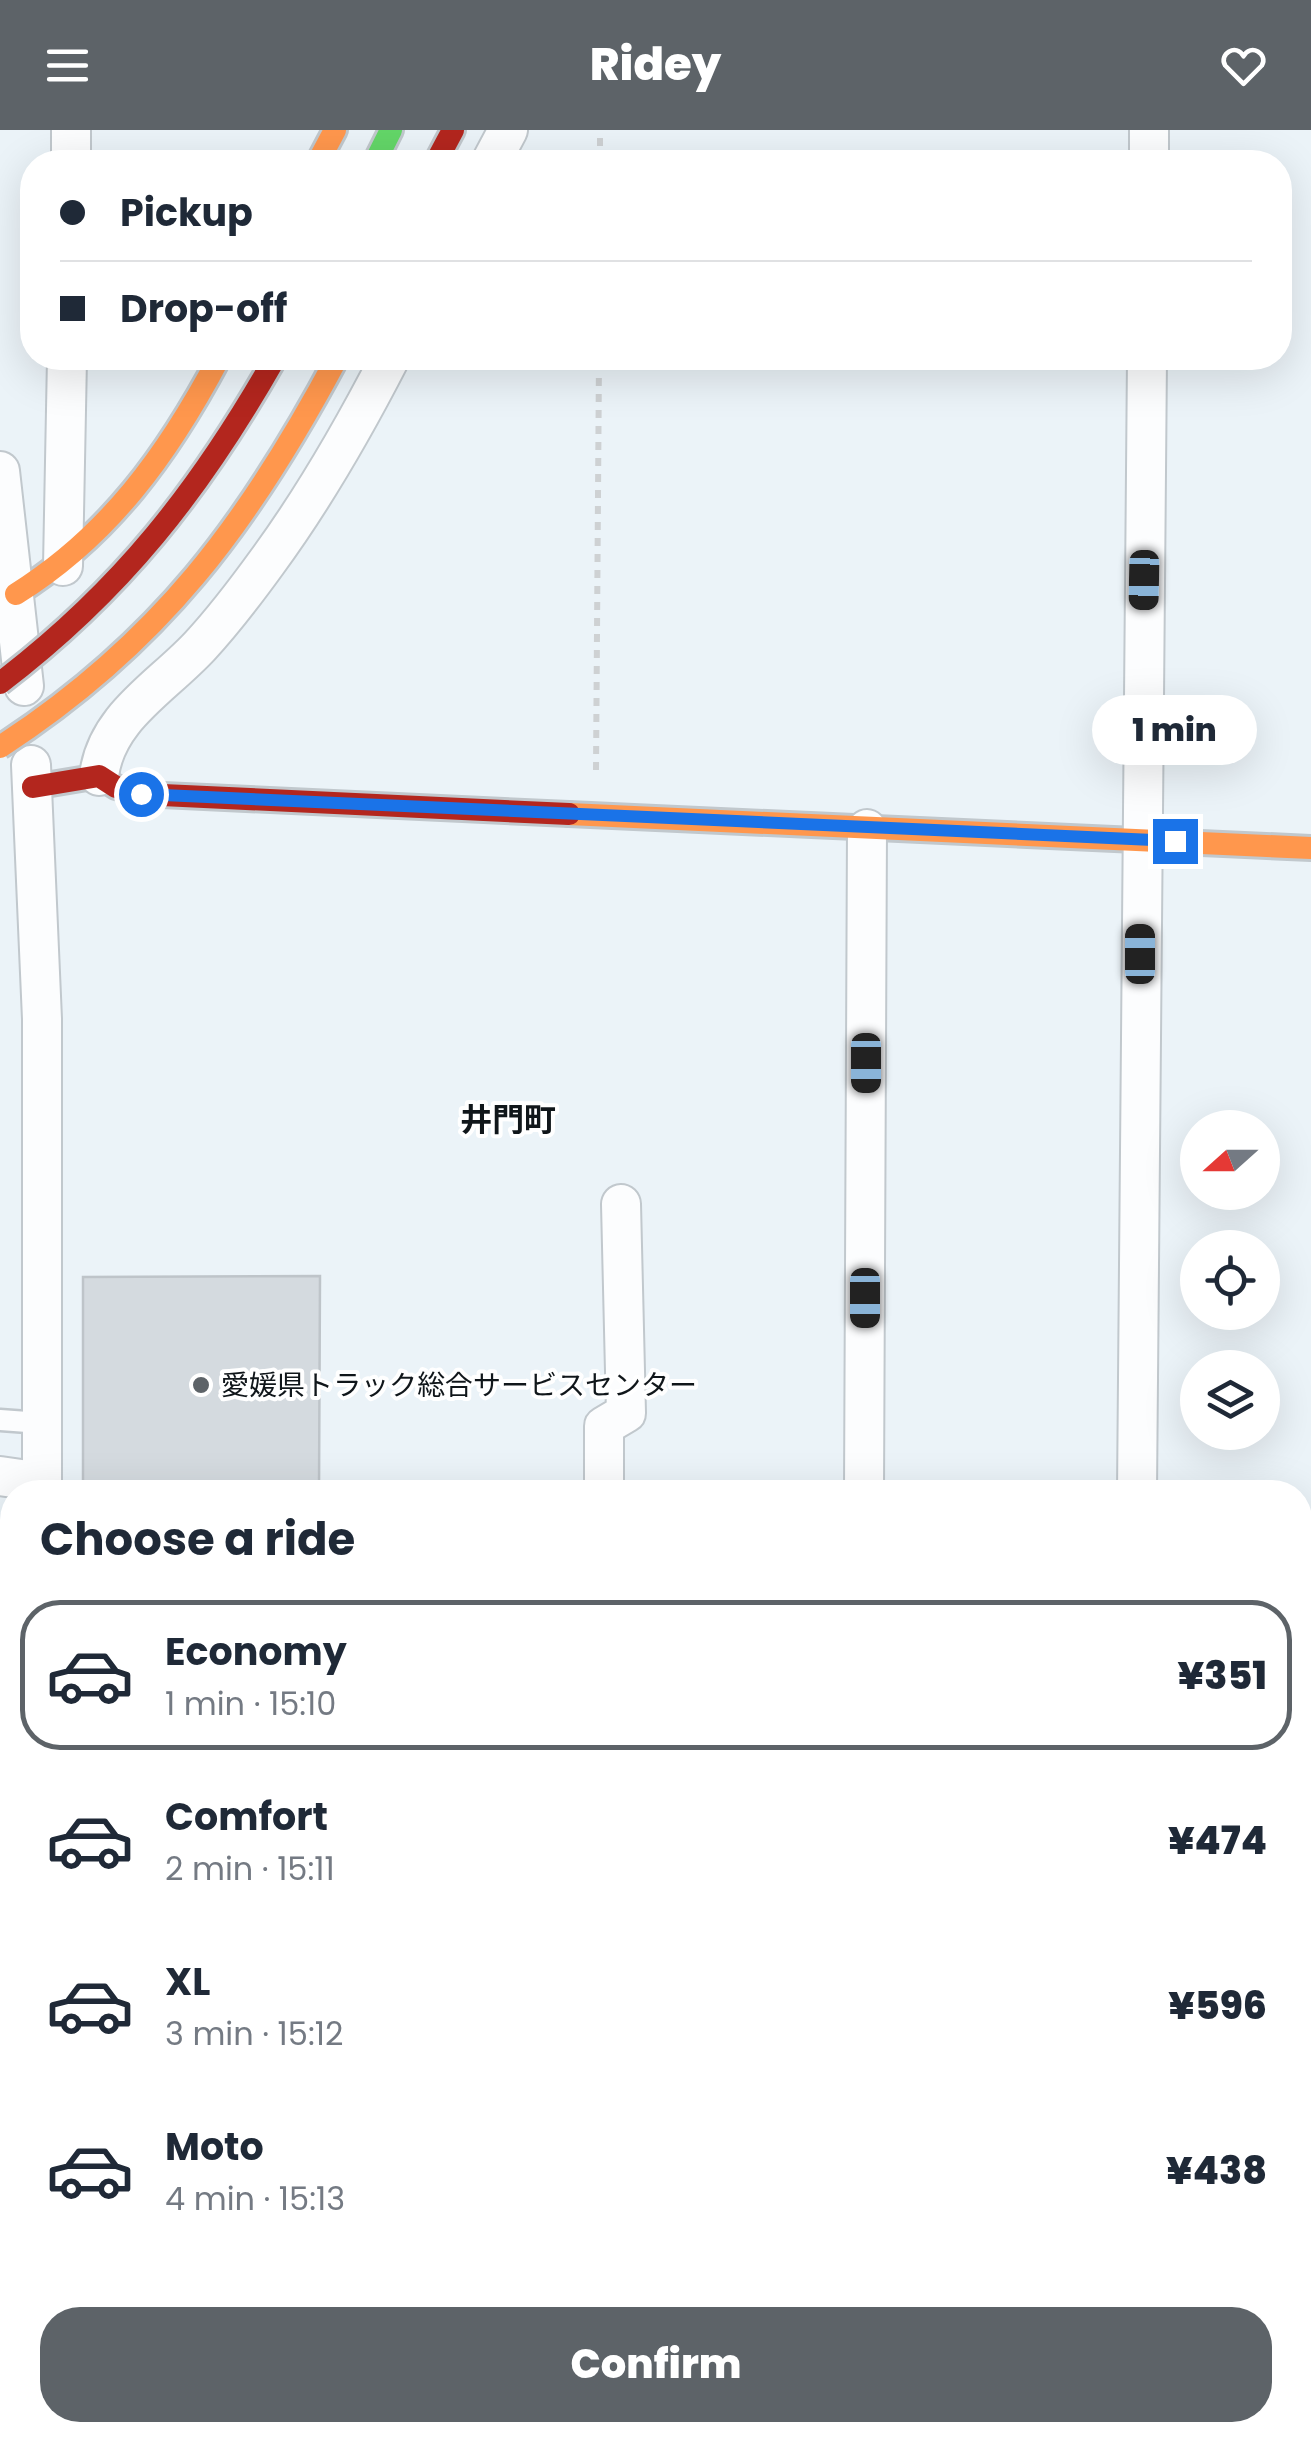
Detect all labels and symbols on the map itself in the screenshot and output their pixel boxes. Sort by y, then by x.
car [1128,550,1160,610]
callout: 1 min [1092,696,1258,766]
route start [119,772,164,817]
route end [1153,819,1198,864]
car [1125,924,1155,984]
car [851,1033,881,1093]
district label: 井門町 [460,1097,556,1142]
north arrow [1180,1110,1280,1210]
car [850,1268,880,1328]
place label: 愛媛県トラック総合サービスセンター [221,1366,697,1405]
marker: 愛媛県トラック総合サービスセンター [190,1374,212,1396]

